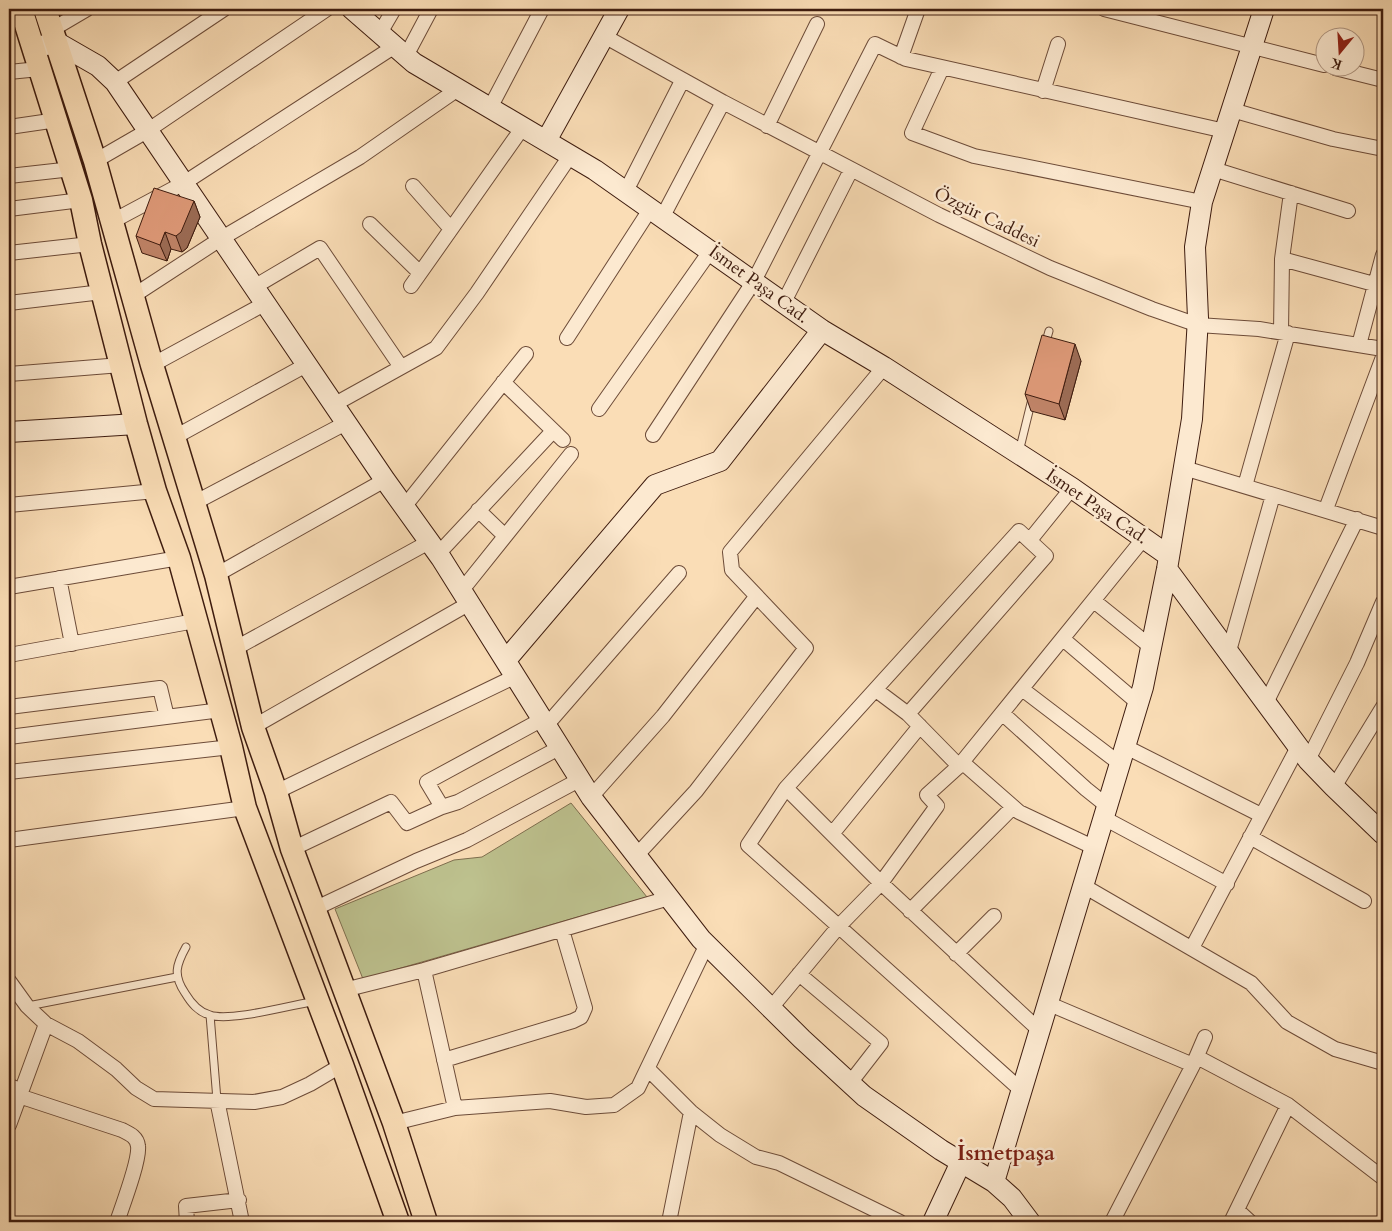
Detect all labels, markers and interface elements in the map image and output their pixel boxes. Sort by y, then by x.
north arrow [1314,28,1364,78]
text: K [1327,53,1344,75]
street label: Özgür Caddesi [930,181,1044,254]
street label: İsmet Paşa Cad. [703,239,814,329]
street label: İsmet Paşa Cad. [1040,463,1153,550]
district label: İsmetpaşa [957,1138,1055,1168]

